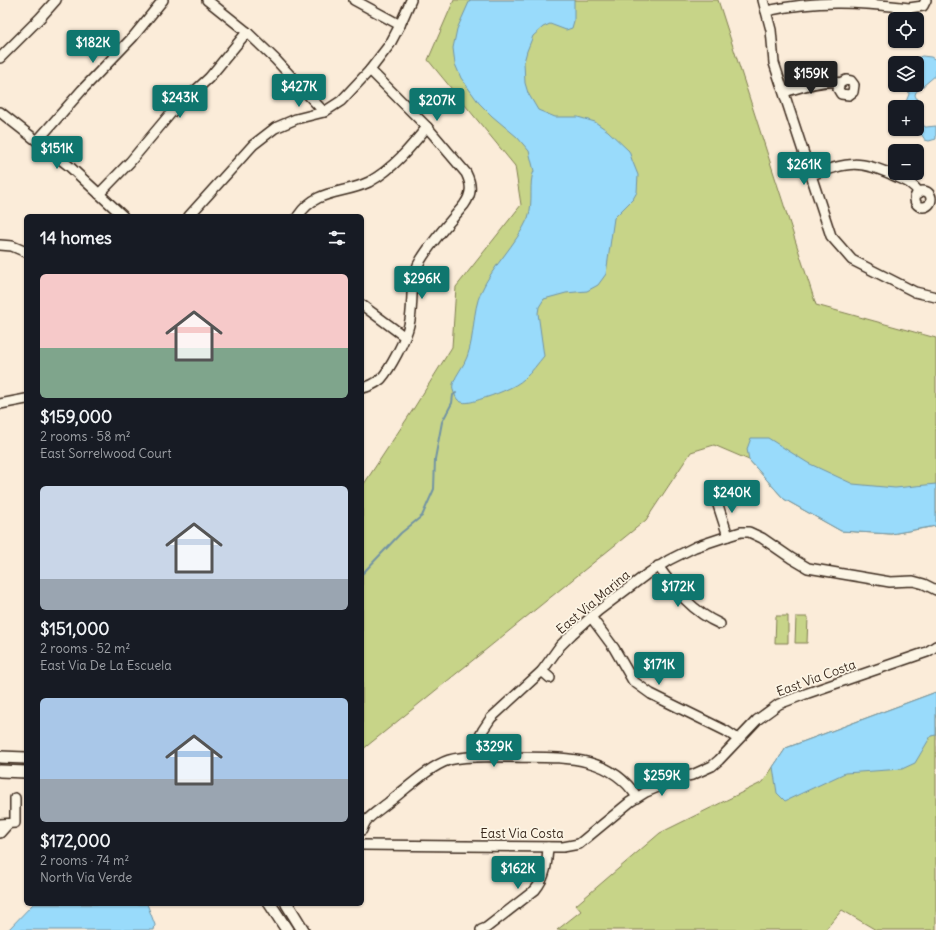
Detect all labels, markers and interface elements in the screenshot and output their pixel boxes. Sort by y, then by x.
map controls [888,12,924,180]
button: locate [888,12,924,48]
pin: $182K [65,30,121,64]
text: $182K [76,34,110,51]
button: layers [888,56,924,92]
pin: $159K [783,61,839,95]
text: $159K [793,65,829,82]
pin: $427K [271,74,327,108]
text: $427K [281,78,317,95]
pin: $243K [152,85,208,119]
pin: $207K [409,88,465,122]
text: $243K [161,89,199,106]
text: $207K [418,92,456,109]
button: + [888,100,924,136]
pin: $151K [29,136,85,170]
text: $151K [41,140,73,157]
button: − [888,144,924,180]
pin: $261K [776,152,832,186]
text: $261K [786,156,822,173]
text: 14 homes [40,227,112,249]
icon: filters [326,227,348,249]
pin: $296K [394,266,450,300]
text: $296K [403,270,441,287]
icon: home [158,300,230,372]
text: $159,000 [40,406,112,428]
text: 2 rooms · 58 m² [40,428,131,445]
text: East Sorrelwood Court [40,445,172,462]
pin: $240K [704,480,760,514]
text: $240K [713,484,751,501]
icon: home [158,512,230,584]
street label: East Via Marina [553,566,633,638]
pin: $172K [650,574,706,608]
text: $172K [661,578,695,595]
text: $151,000 [40,618,110,640]
text: 2 rooms · 52 m² [40,640,130,657]
pin: $171K [631,652,687,686]
text: $171K [643,656,675,673]
street label: East Via Costa [774,656,858,700]
text: East Via De La Escuela [40,657,172,674]
icon: home [158,724,230,796]
pin: $329K [466,734,522,768]
text: $329K [475,738,513,755]
pin: $259K [634,763,690,797]
text: $259K [643,767,681,784]
street label: East Via Costa [480,825,564,842]
text: $172,000 [40,830,111,852]
text: 2 rooms · 74 m² [40,852,129,869]
pin: $162K [490,856,546,890]
text: $162K [501,860,535,877]
text: North Via Verde [40,869,132,886]

